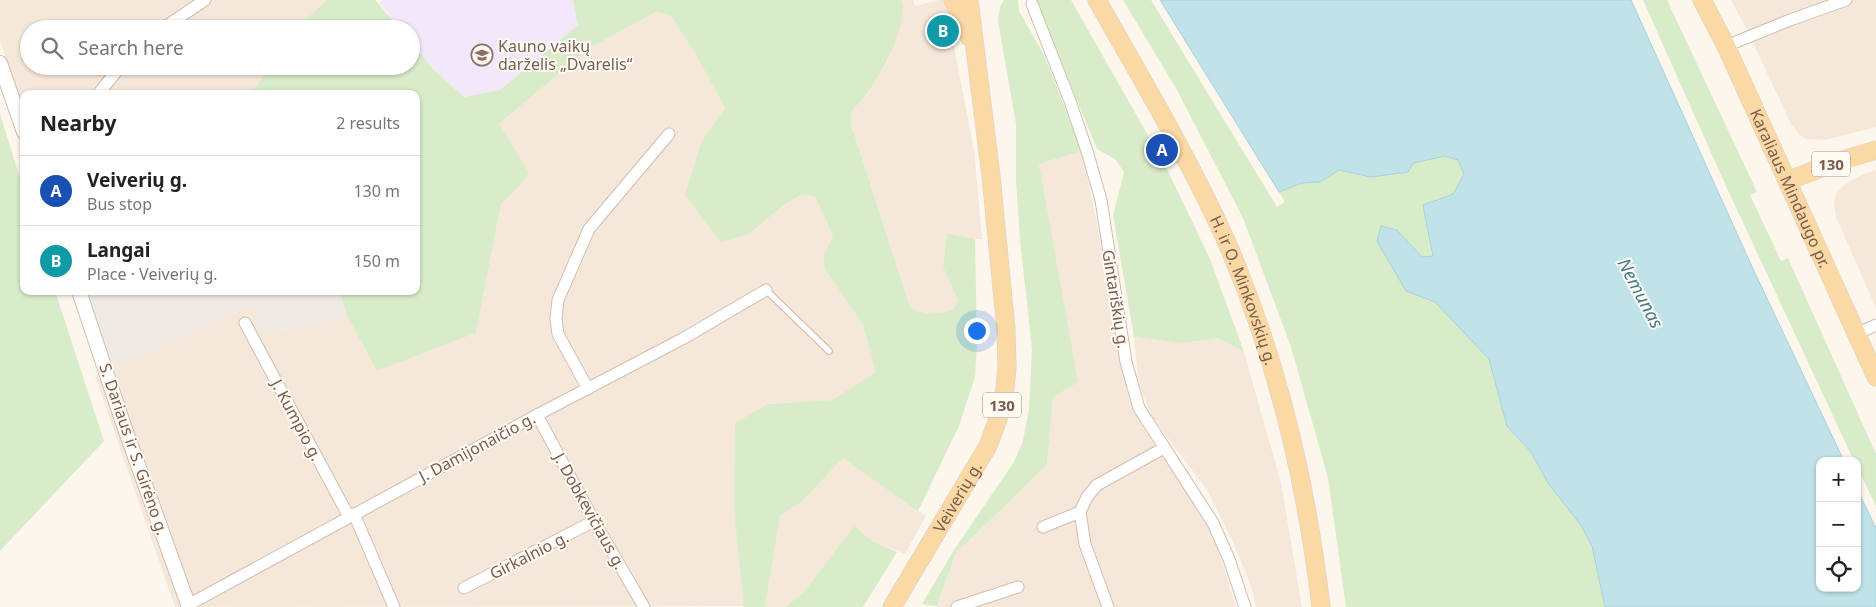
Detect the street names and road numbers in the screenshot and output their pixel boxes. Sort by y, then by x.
street label: Karaliaus Mindaugo pr. [1745,105,1836,271]
road number: 130 [1812,152,1850,176]
street label: H. ir O. Minkovskių g. [1205,212,1282,368]
street label: Gintariškių g. [1097,248,1135,350]
street label: S. Dariaus ir S. Girėno g. [94,360,174,538]
street label: J. Kumpio g. [265,374,328,465]
road number: 130 [983,392,1021,418]
street label: J. Damijonaičio g. [413,407,539,488]
street label: J. Dobkevičiaus g. [548,447,631,573]
street label: Veiverių g. [928,458,987,536]
street label: Girkalnio g. [486,526,572,584]

